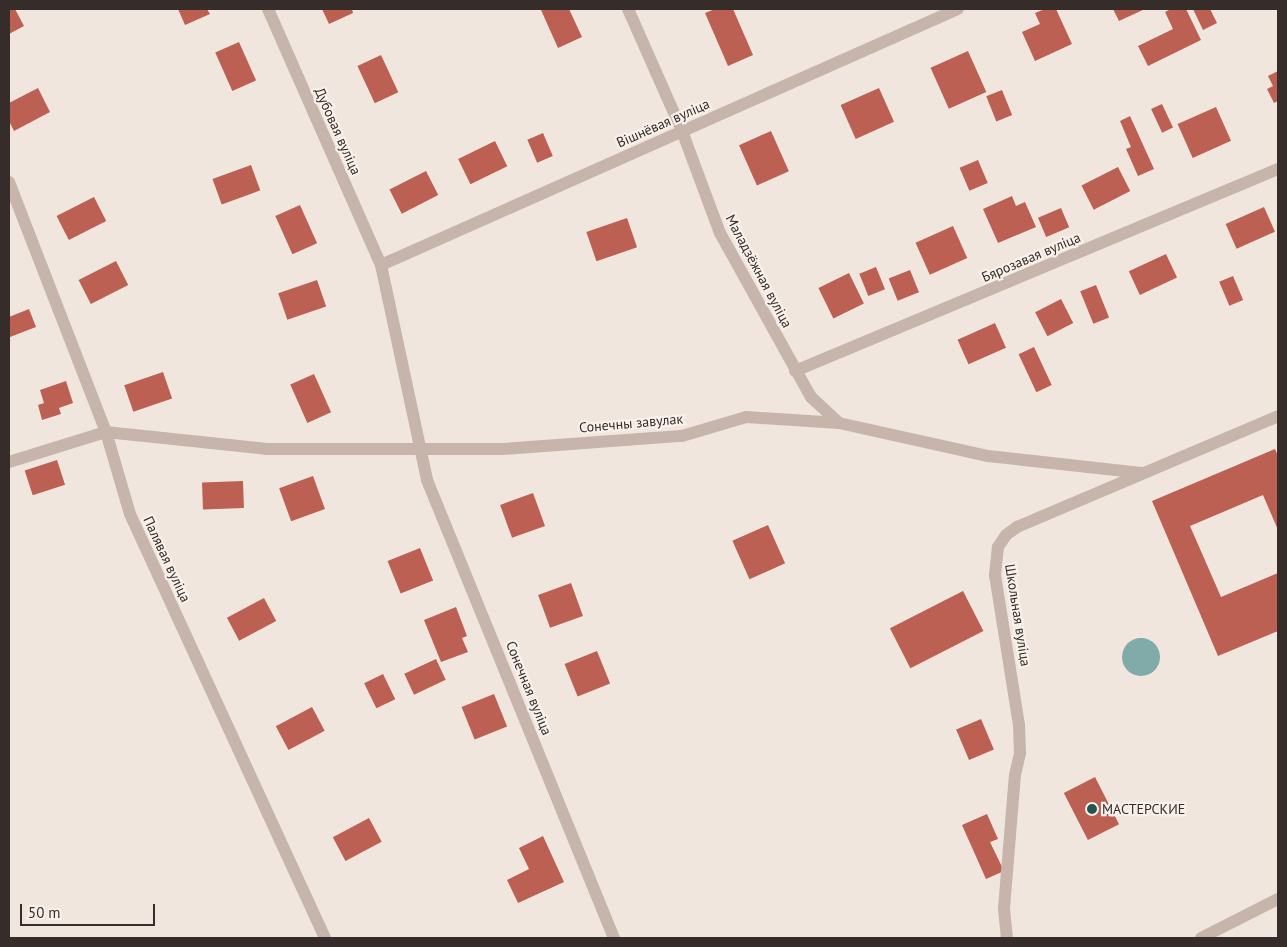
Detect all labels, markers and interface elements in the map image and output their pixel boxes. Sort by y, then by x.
street label: Дубовая вуліца [311,85,365,177]
street label: Вішнёвая вуліца [614,95,712,151]
street label: Маладзёжная вуліца [722,212,796,330]
street label: Бярозавая вуліца [979,229,1083,285]
street label: Сонечны завулак [578,410,684,436]
street label: Палявая вуліца [140,513,194,605]
street label: Школьная вуліца [1002,563,1034,667]
street label: Сонечная вуліца [502,638,556,738]
place label: МАСТЕРСКИЕ [1102,801,1185,817]
marker: МАСТЕРСКИЕ [1086,803,1098,815]
scale bar [22,894,158,926]
text: 50 m [28,903,61,922]

